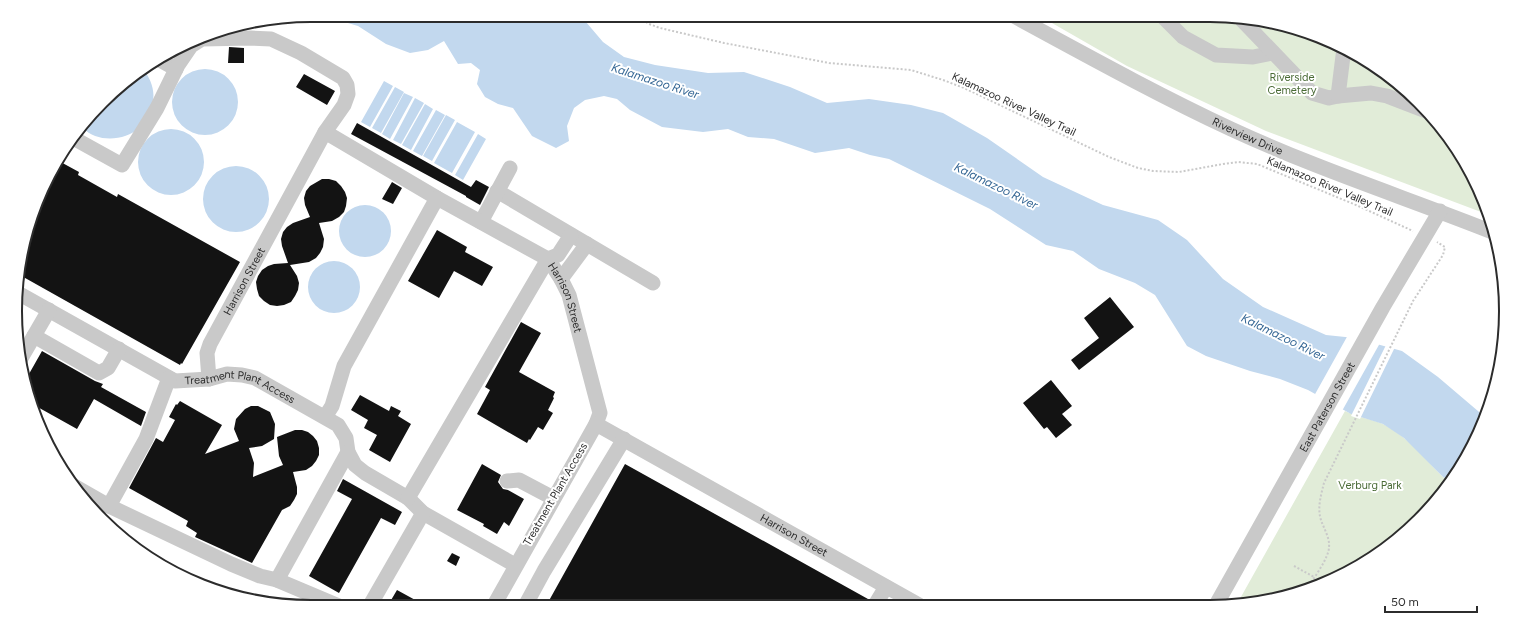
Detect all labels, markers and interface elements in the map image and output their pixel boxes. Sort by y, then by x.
water label: Kalamazoo River [610,60,701,102]
street label: Kalamazoo River Valley Trail [950,70,1078,139]
park label: Riverside Cemetery [1268,71,1317,97]
street label: Riverview Drive [1210,115,1285,158]
street label: Kalamazoo River Valley Trail [1265,154,1395,219]
water label: Kalamazoo River [952,160,1041,213]
street label: Harrison Street [221,245,268,318]
street label: Harrison Street [545,260,585,334]
water label: Kalamazoo River [1239,311,1328,364]
street label: East Paterson Street [1297,360,1358,455]
street label: Treatment Plant Access [184,368,297,406]
street label: Treatment Plant Access [521,441,590,548]
park label: Verburg Park [1338,479,1402,492]
street label: Harrison Street [758,511,830,559]
scale bar [1385,588,1477,614]
text: 50 m [1391,595,1419,609]

